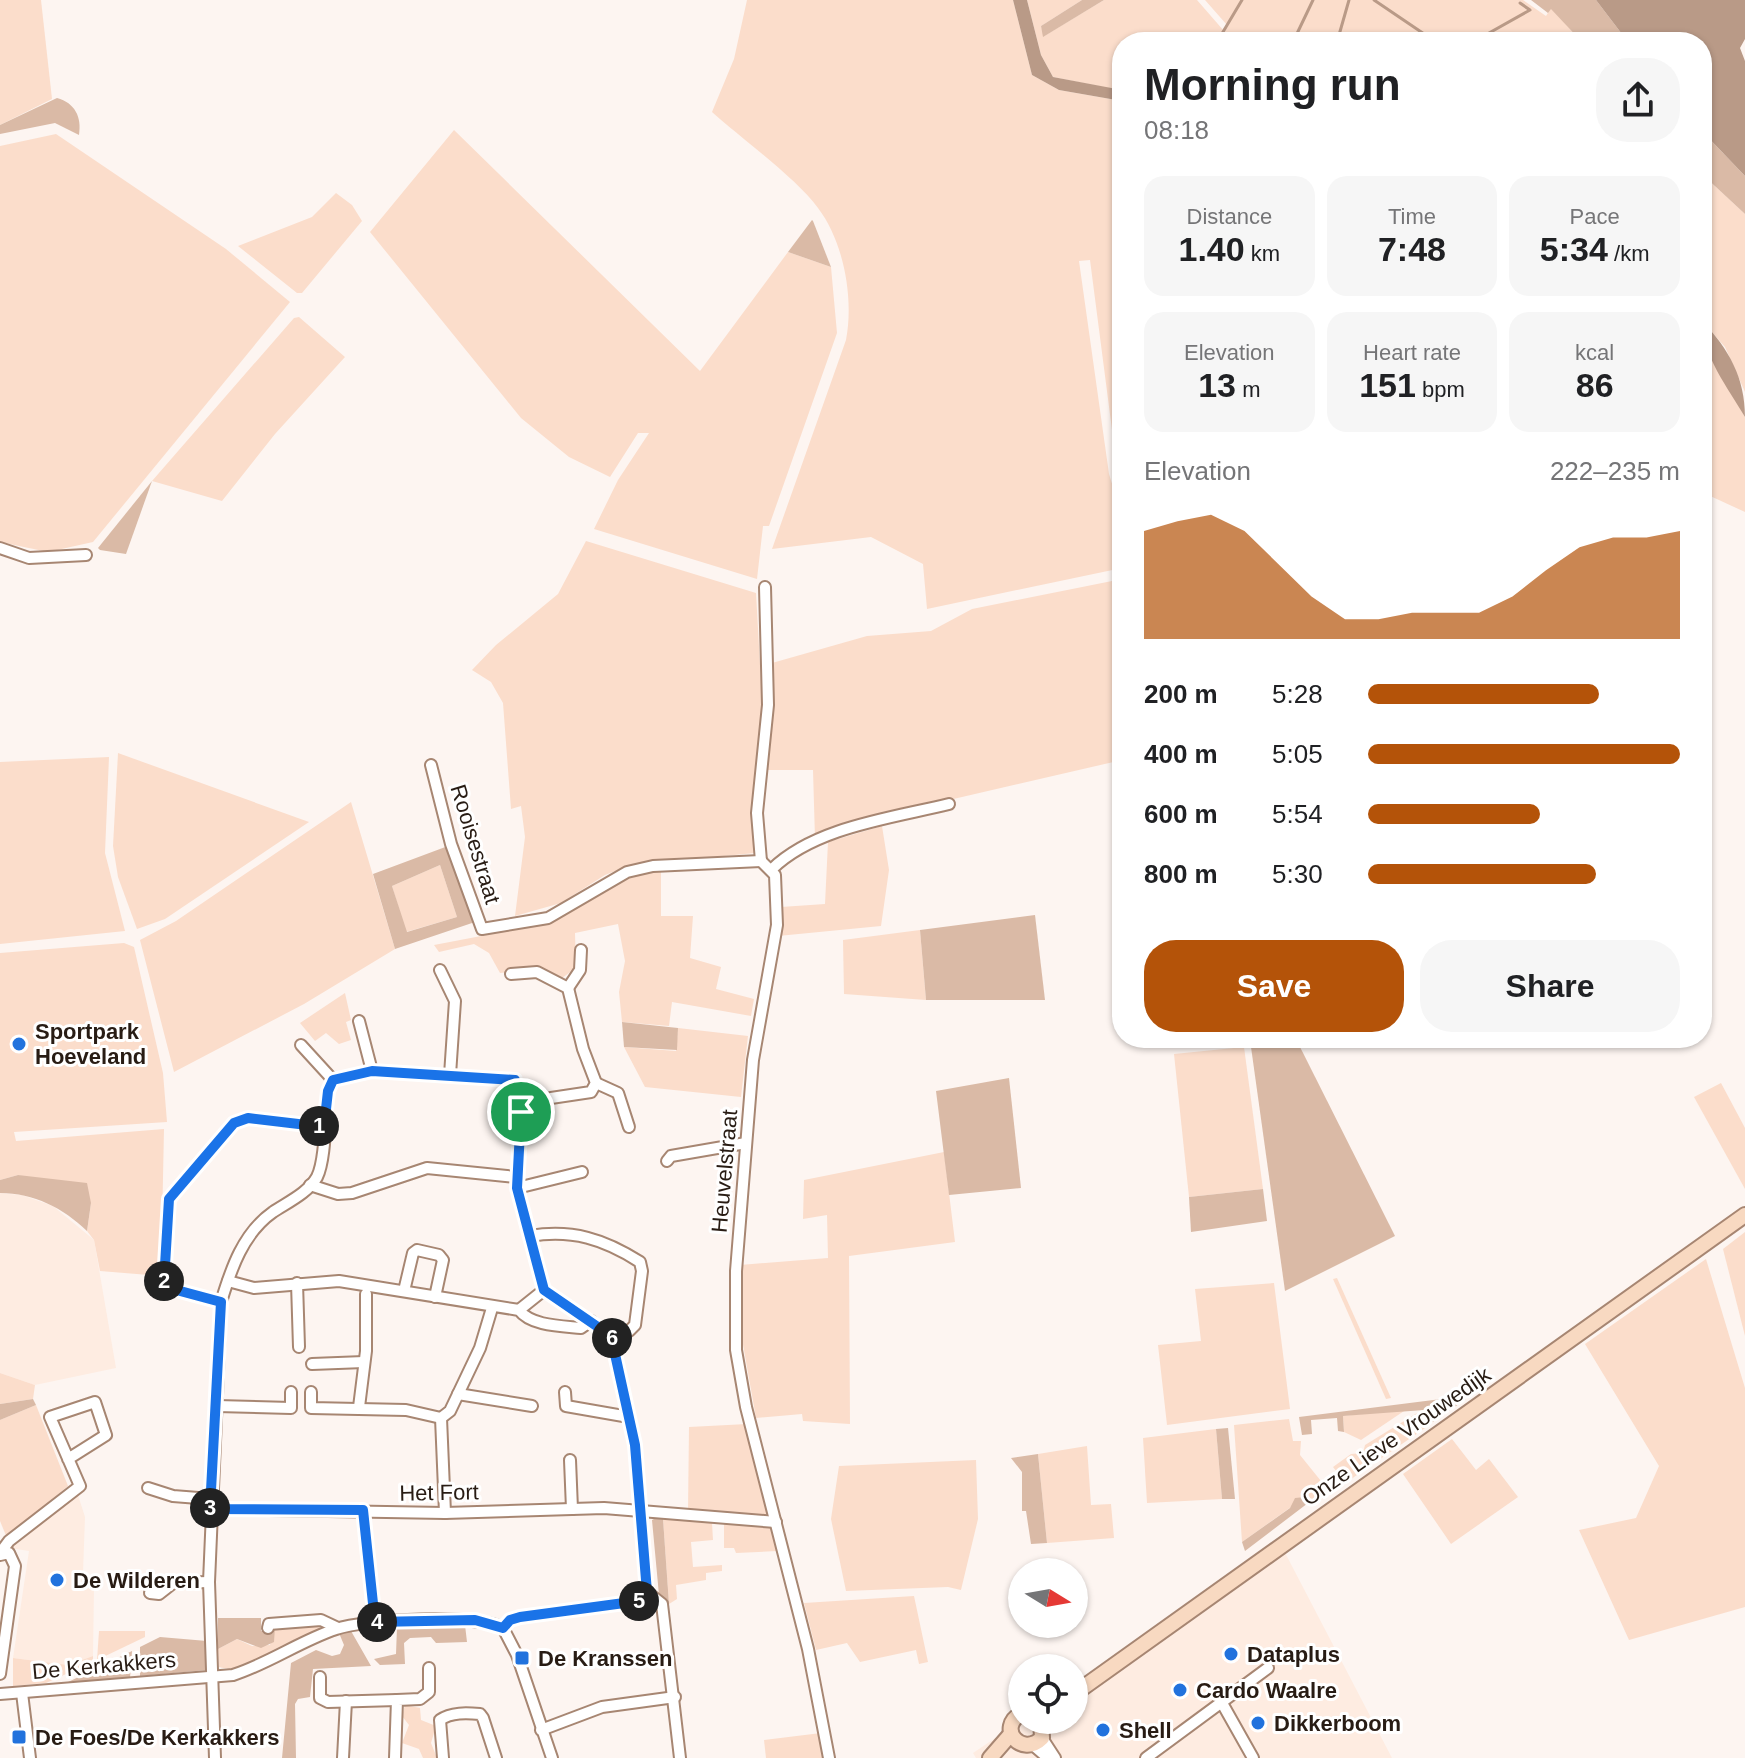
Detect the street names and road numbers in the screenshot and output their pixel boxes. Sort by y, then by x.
street label: Rooisestraat [446,781,506,907]
street label: Heuvelstraat [707,1108,742,1234]
street label: Onze Lieve Vrouwedijk [1297,1361,1496,1511]
street label: Het Fort [399,1479,479,1506]
street label: De Kerkakkers [31,1647,177,1684]

